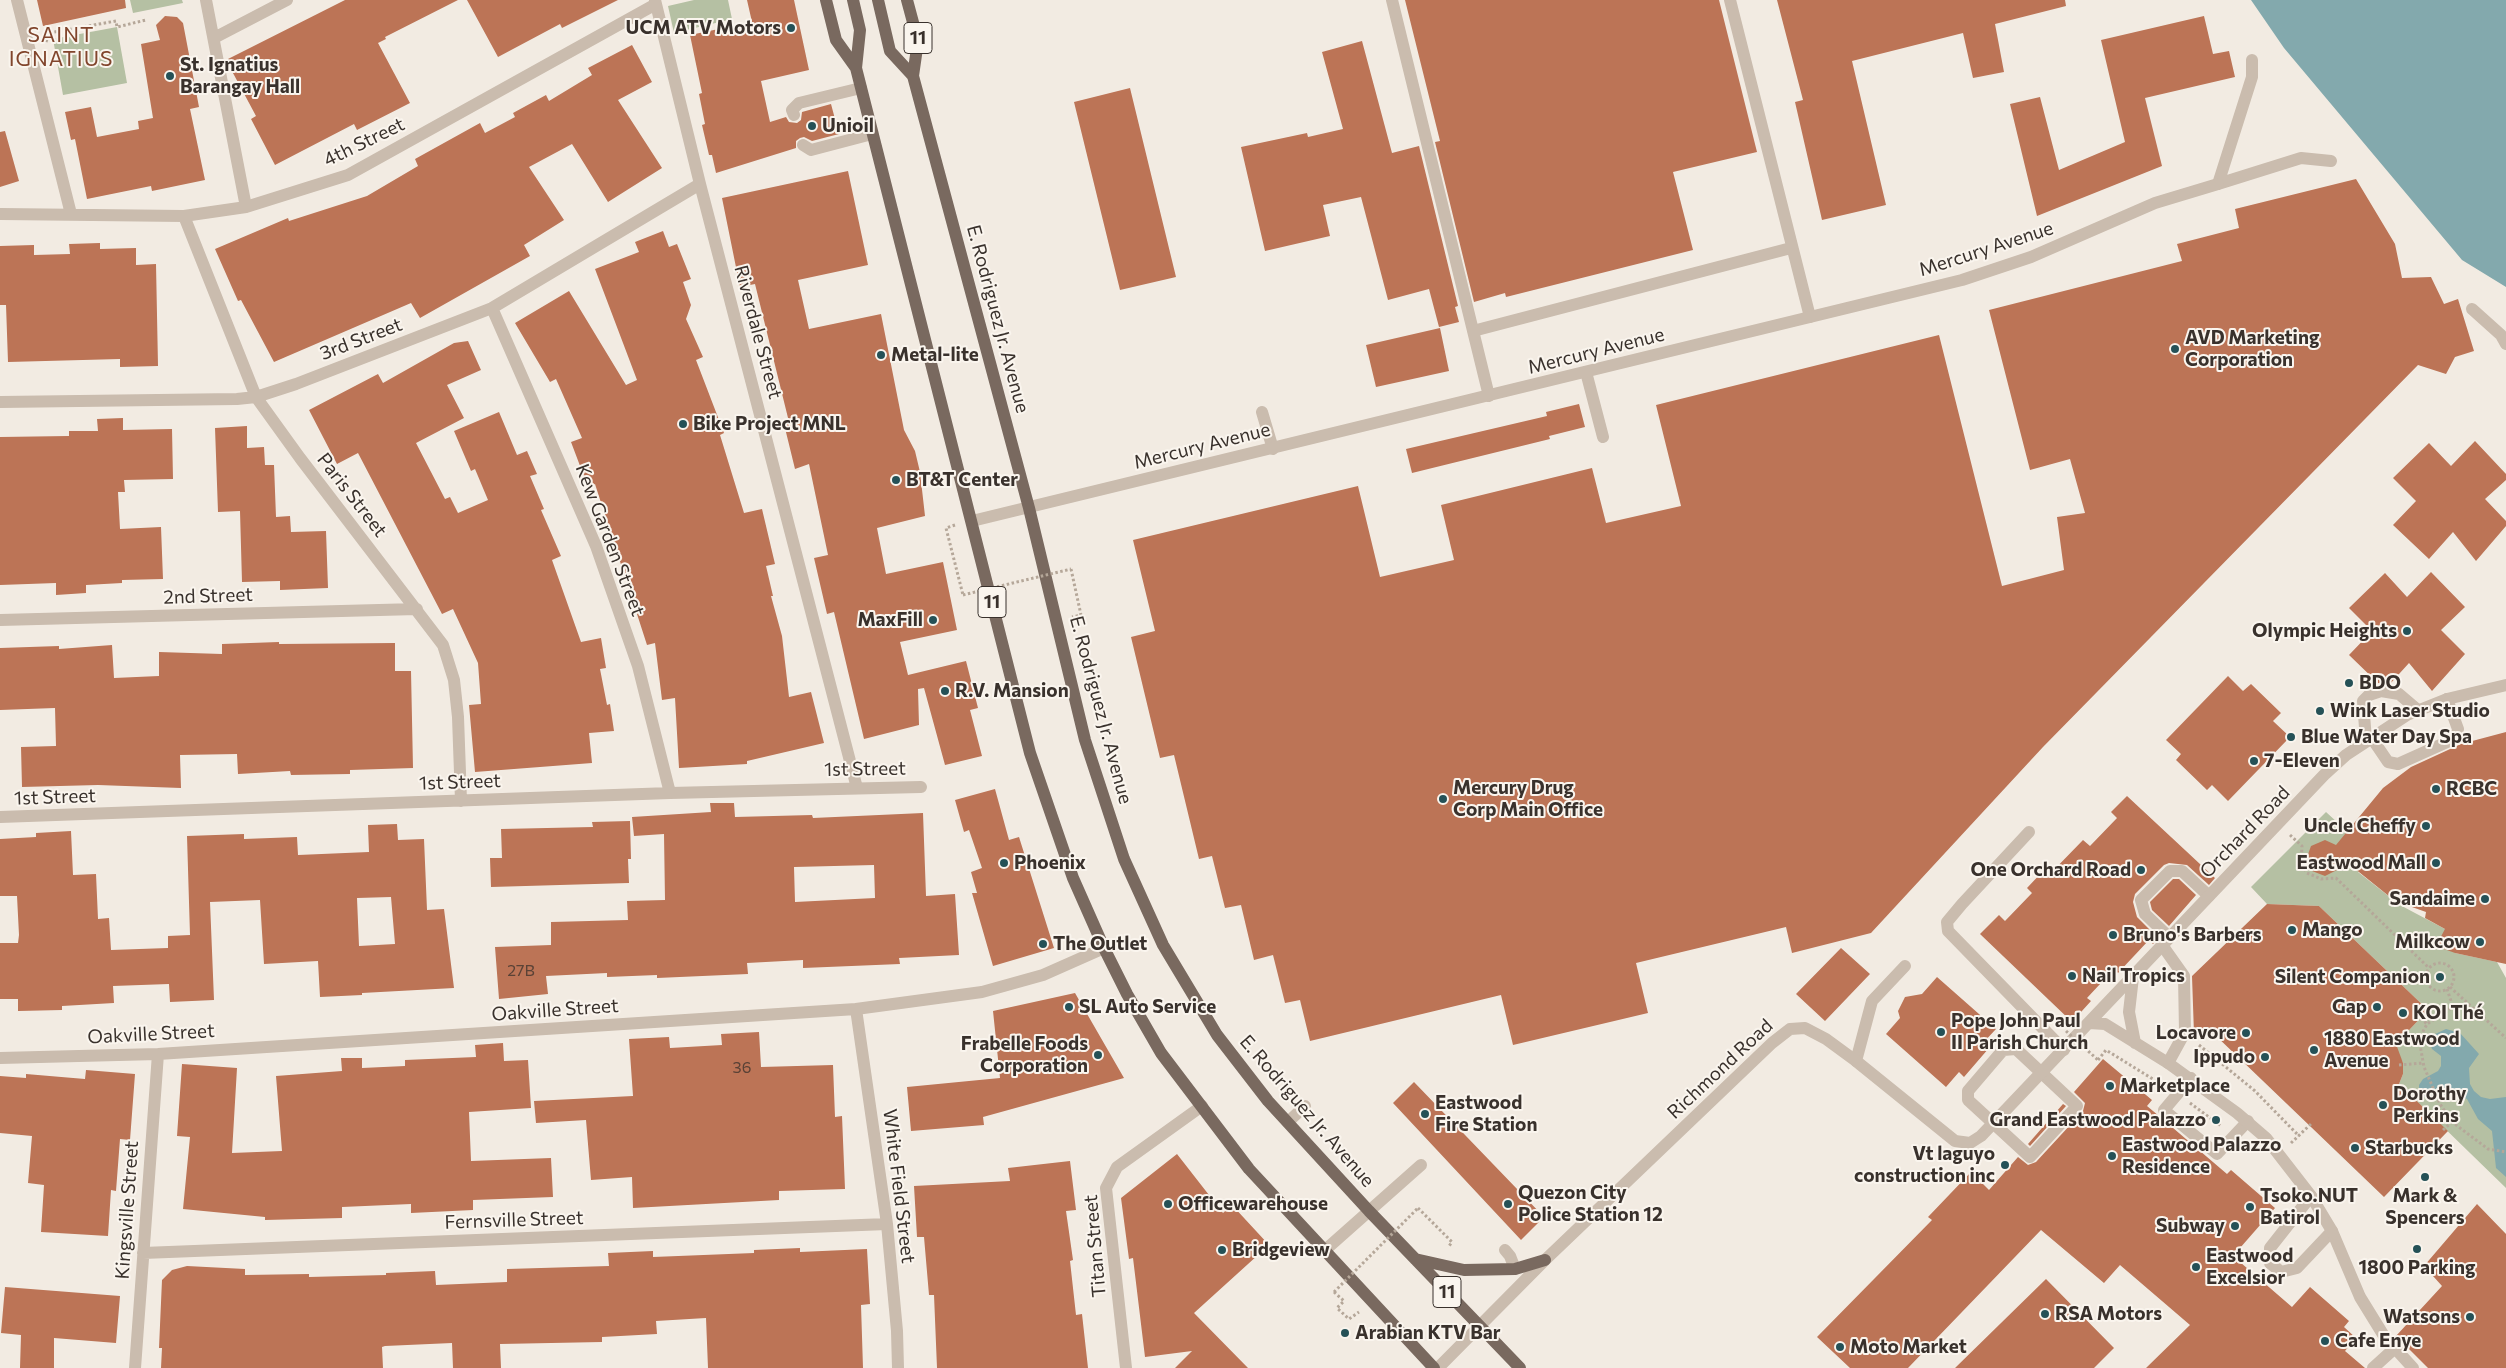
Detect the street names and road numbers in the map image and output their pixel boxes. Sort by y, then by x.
road number: 11 [904,22,932,54]
street label: 4th Street [320,113,408,171]
street label: Mercury Avenue [1916,217,2056,281]
street label: E. Rodriguez Jr. Avenue [962,222,1034,416]
street label: Riverdale Street [729,263,787,401]
street label: 3rd Street [317,313,405,365]
street label: Mercury Avenue [1525,323,1667,379]
street label: Mercury Avenue [1131,418,1273,474]
street label: Paris Street [312,448,392,542]
street label: Kew Garden Street [570,461,650,619]
street label: 2nd Street [163,583,253,609]
road number: 11 [978,586,1006,618]
street label: E. Rodriguez Jr. Avenue [1065,613,1137,807]
street label: 1st Street [824,757,906,781]
street label: 1st Street [419,769,501,795]
street label: Orchard Road [2195,781,2295,883]
street label: 1st Street [14,784,96,810]
street label: Oakville Street [491,994,619,1026]
street label: Richmond Road [1663,1014,1777,1124]
street label: Oakville Street [87,1019,215,1049]
street label: E. Rodriguez Jr. Avenue [1235,1030,1379,1192]
street label: White Field Street [878,1107,920,1265]
street label: Kingsville Street [111,1140,143,1280]
street label: Titan Street [1079,1194,1111,1298]
street label: Fernsville Street [444,1206,584,1234]
road number: 11 [1433,1276,1461,1308]

